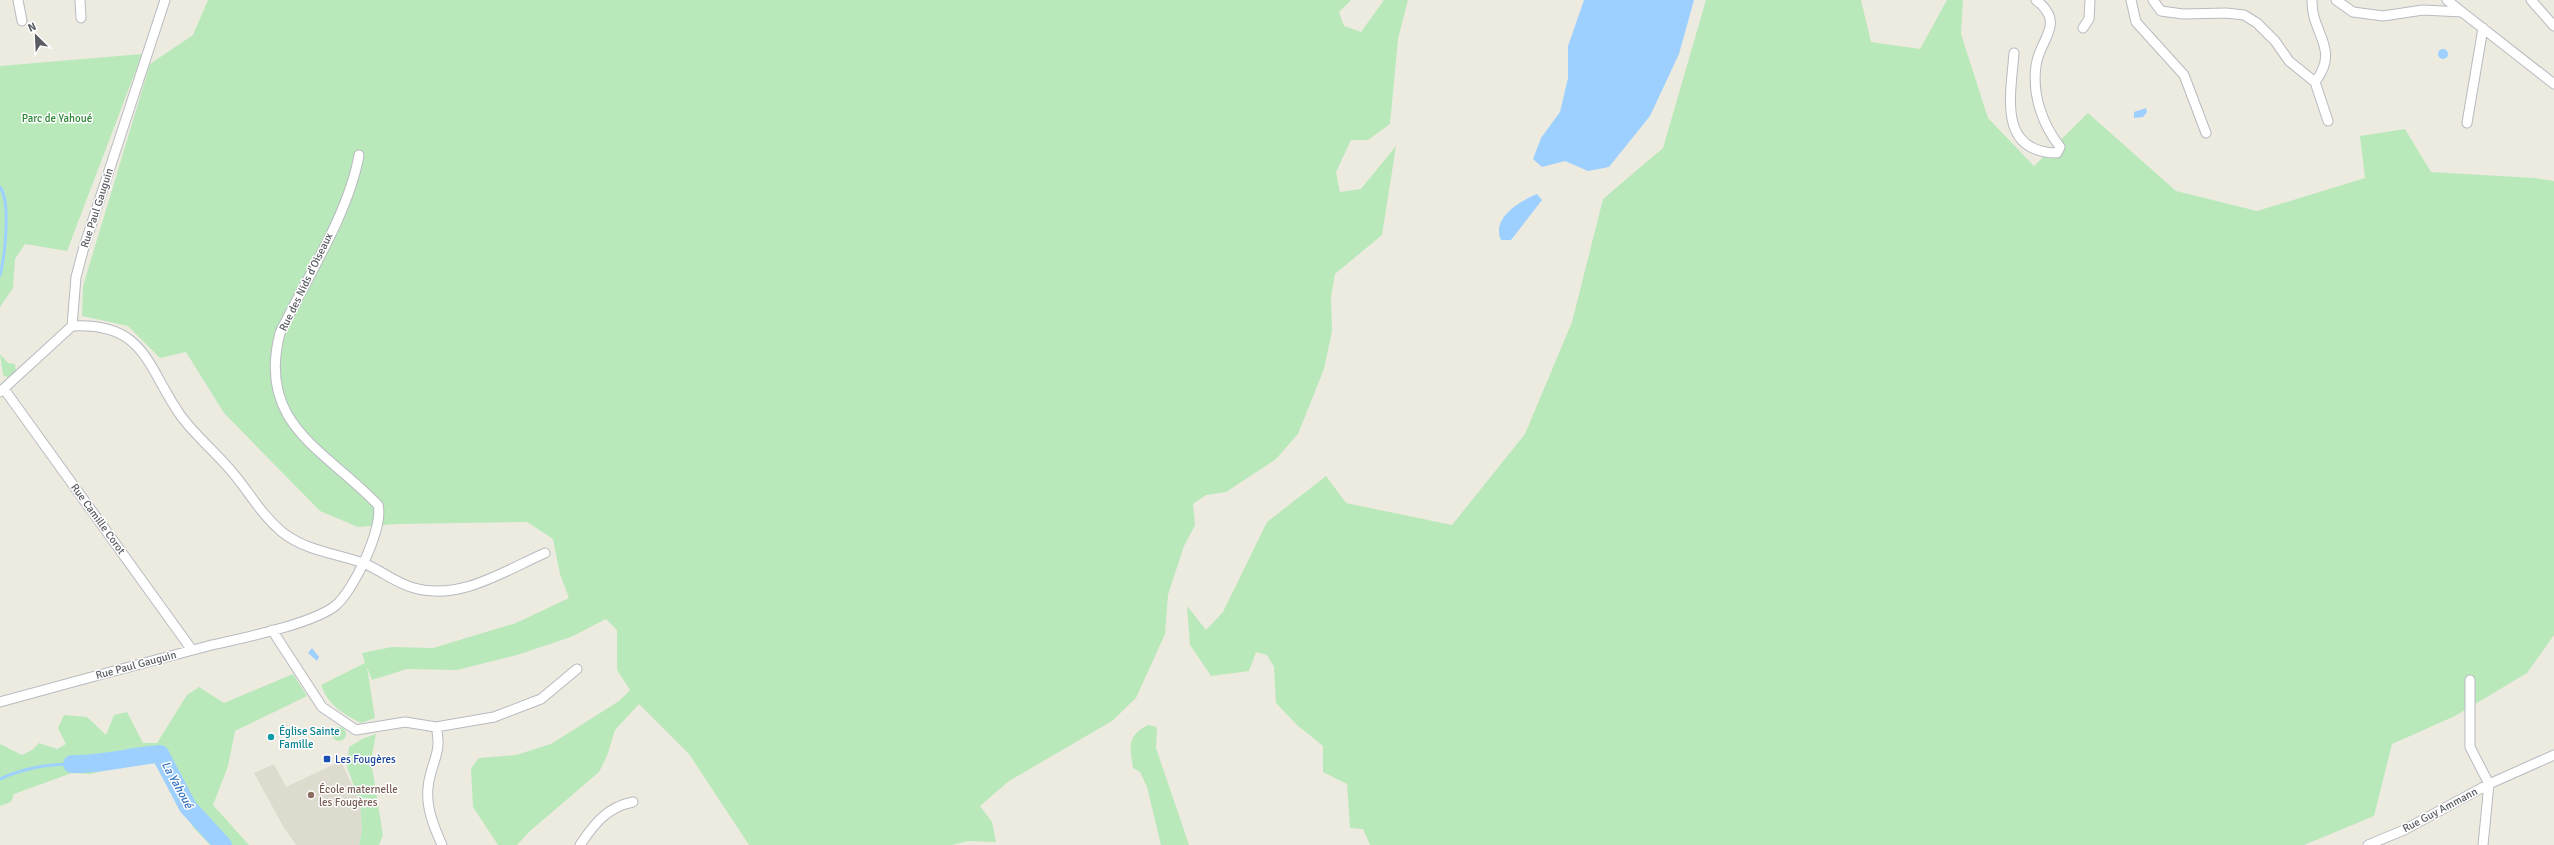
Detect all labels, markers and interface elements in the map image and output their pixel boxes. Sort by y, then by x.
north arrow [16,16,56,56]
text: N [26,20,38,35]
park label: Parc de Yahoué [22,112,92,125]
street label: Rue Paul Gauguin [78,167,116,249]
street label: Rue des Nids d'Oiseaux [277,231,335,333]
street label: Rue Camille Corot [68,481,128,557]
street label: Rue Paul Gauguin [94,648,178,682]
place label: Église Sainte Famille [279,724,340,751]
marker: Église Sainte Famille [266,732,276,742]
place label: Les Fougères [335,753,396,766]
marker: Les Fougères [322,754,332,764]
water label: La Yahoué [158,759,197,812]
place label: École maternelle les Fougères [319,782,398,809]
street label: Rue Guy Ammann [2400,785,2480,835]
marker: École maternelle les Fougères [306,790,316,800]

